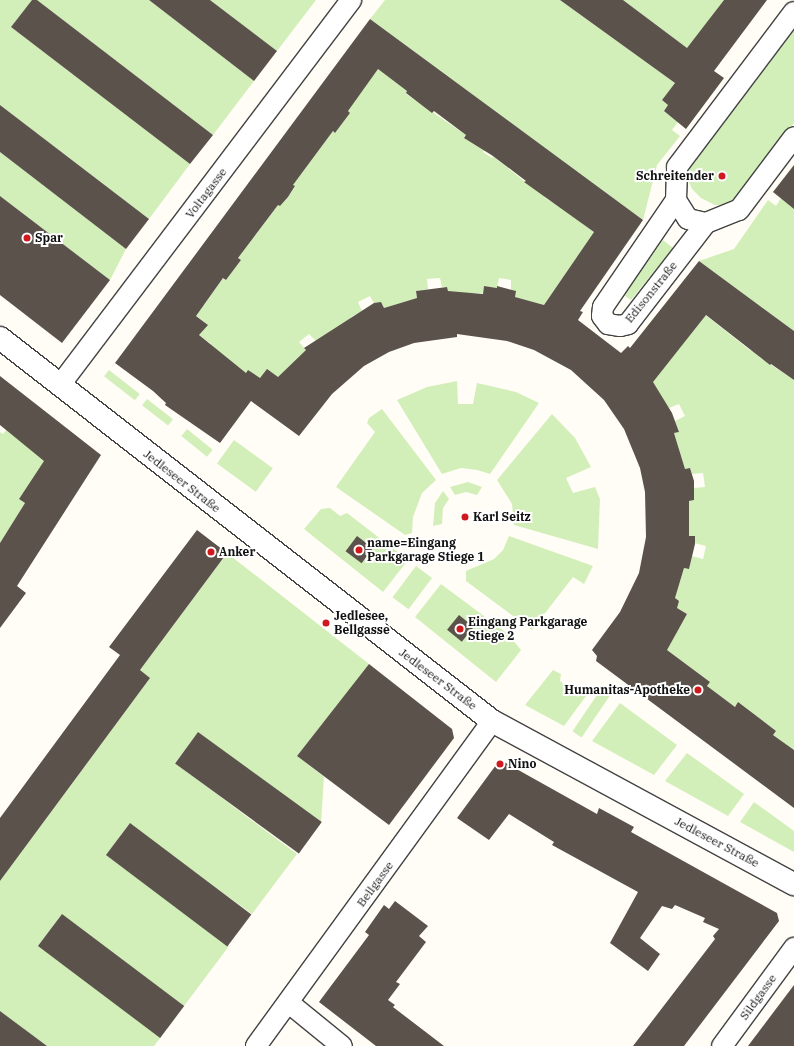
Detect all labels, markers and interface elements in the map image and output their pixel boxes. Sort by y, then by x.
street label: Voltagasse [182,165,230,221]
place label: Schreitender [636,169,714,183]
marker: Schreitender [717,171,727,181]
place label: Spar [35,231,63,245]
marker: Spar [22,233,32,243]
street label: Edisonstraße [622,258,680,326]
street label: Jedleseer Straße [141,447,223,515]
place label: Karl Seitz [473,510,531,524]
marker: Karl Seitz [460,512,470,522]
place label: name=Eingang Parkgarage Stiege 1 [367,536,484,564]
place label: Anker [219,545,255,559]
marker: name=Eingang Parkgarage Stiege 1 [354,545,364,555]
marker: Anker [206,547,216,557]
place label: Jedlesee, Bellgasse [334,609,390,637]
place label: Eingang Parkgarage Stiege 2 [468,615,587,643]
marker: Jedlesee, Bellgasse [321,618,331,628]
marker: Eingang Parkgarage Stiege 2 [455,624,465,634]
street label: Jedleseer Straße [396,645,480,713]
place label: Humanitas-Apotheke [564,683,690,697]
marker: Humanitas-Apotheke [693,685,703,695]
place label: Nino [508,757,536,771]
marker: Nino [495,759,505,769]
street label: Jedleseer Straße [672,814,762,870]
street label: Bellgasse [354,858,396,910]
street label: Sildgasse [737,971,779,1023]

